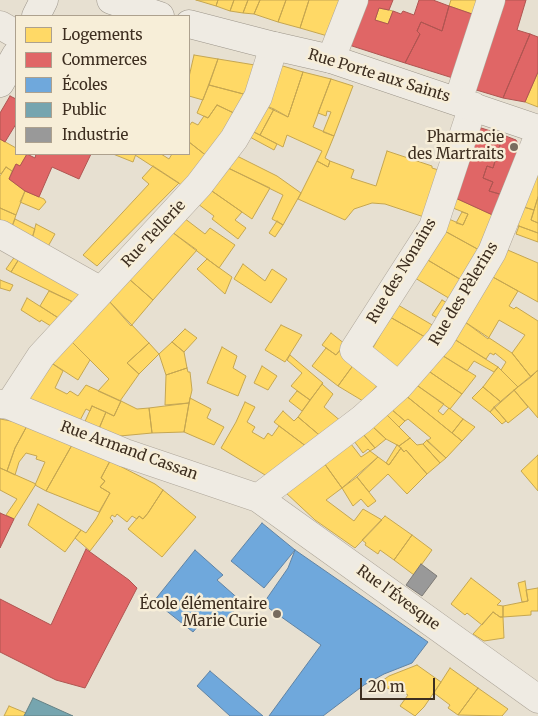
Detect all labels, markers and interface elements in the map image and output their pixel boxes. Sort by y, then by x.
legend [15,15,190,155]
text: Logements [62,25,143,44]
street label: Rue Porte aux Saints [306,46,452,106]
text: Commerces [62,50,147,69]
text: Écoles [62,75,108,94]
text: Public [62,100,107,119]
text: Industrie [62,125,128,144]
place label: Pharmacie des Martraits [408,129,504,164]
marker: Pharmacie des Martraits [508,141,520,153]
street label: Rue Tellerie [118,197,190,271]
street label: Rue des Nonains [364,215,440,327]
street label: Rue des Pèlerins [426,239,502,349]
street label: Rue Armand Cassan [58,418,200,484]
street label: Rue l'Évesque [353,562,443,634]
place label: École élémentaire Marie Curie [140,596,267,631]
marker: École élémentaire Marie Curie [271,608,283,620]
scale bar [363,668,438,700]
text: 20 m [368,677,405,696]

